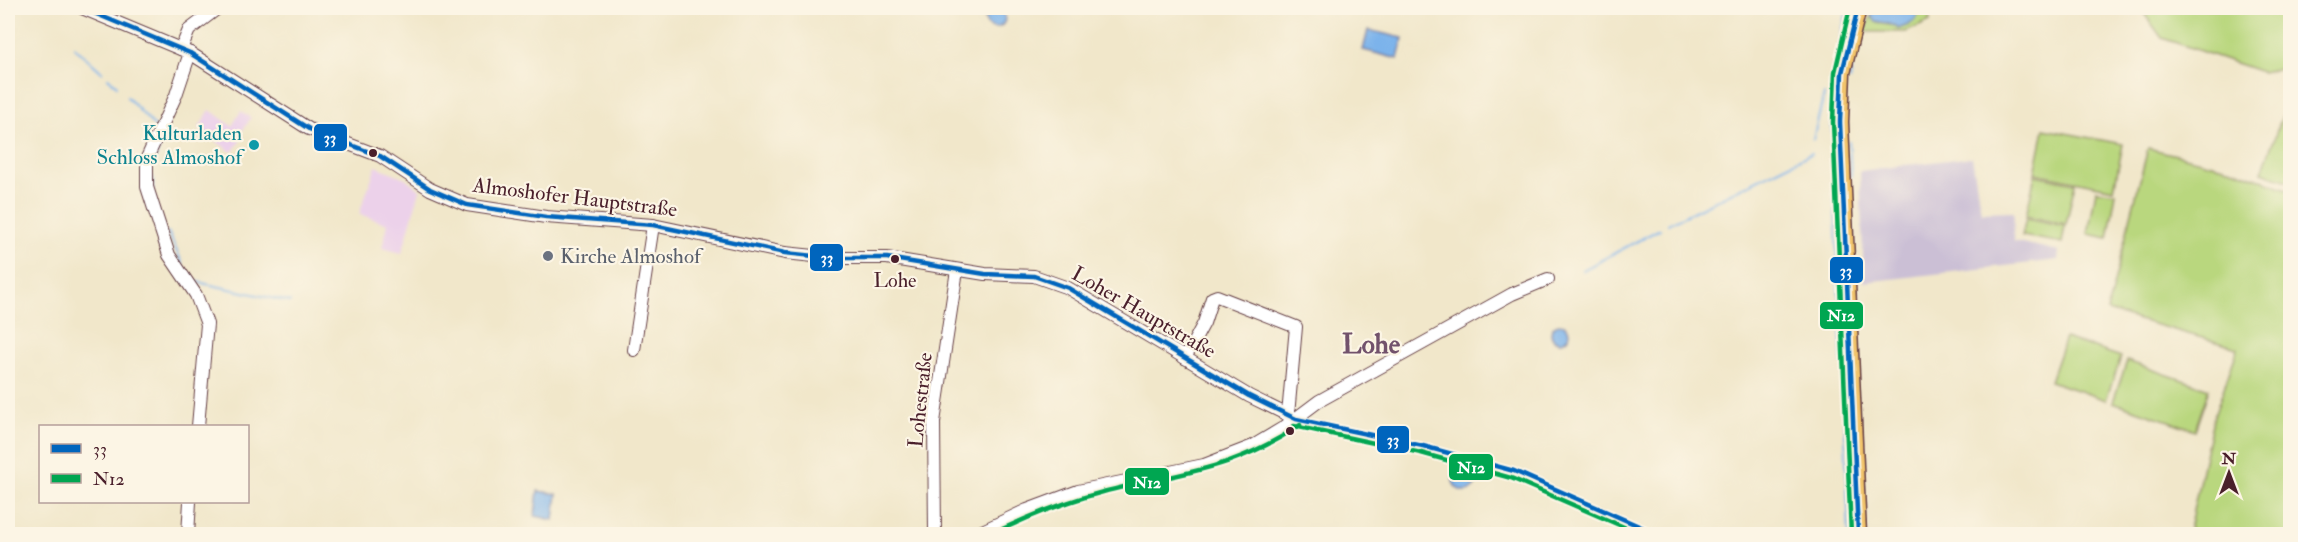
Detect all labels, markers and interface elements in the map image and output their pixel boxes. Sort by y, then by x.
place label: Kulturladen Schloss Almoshof [97,120,245,171]
line badge: 33 [313,123,348,152]
text: 33 [324,128,336,148]
marker: Kulturladen Schloss Almoshof [247,138,261,152]
unlabelled marker [367,147,379,159]
street label: Almoshofer Hauptstraße [470,171,679,223]
place label: Kirche Almoshof [560,243,704,270]
line badge: 33 [809,243,844,272]
text: 33 [821,248,833,268]
marker: Kirche Almoshof [541,249,555,263]
marker: Lohe [889,253,901,265]
line badge: 33 [1829,256,1864,284]
street label: Loher Hauptstraße [1067,260,1221,365]
text: 33 [1840,261,1852,281]
place label: Lohe [874,268,916,293]
line badge: N12 [1819,301,1864,330]
text: N12 [1826,306,1855,326]
district label: Lohe [1342,328,1401,361]
street label: Lohestraße [902,351,939,449]
legend [39,425,249,503]
unlabelled marker [1284,425,1296,437]
line badge: 33 [1376,425,1410,454]
text: 33 [1387,430,1399,450]
text: 33 [93,438,107,461]
north arrow [2199,443,2259,503]
text: N [2221,449,2237,469]
line badge: N12 [1448,453,1494,481]
text: N12 [1456,458,1485,478]
line badge: N12 [1124,467,1170,496]
text: N12 [93,468,125,491]
text: N12 [1132,473,1161,493]

